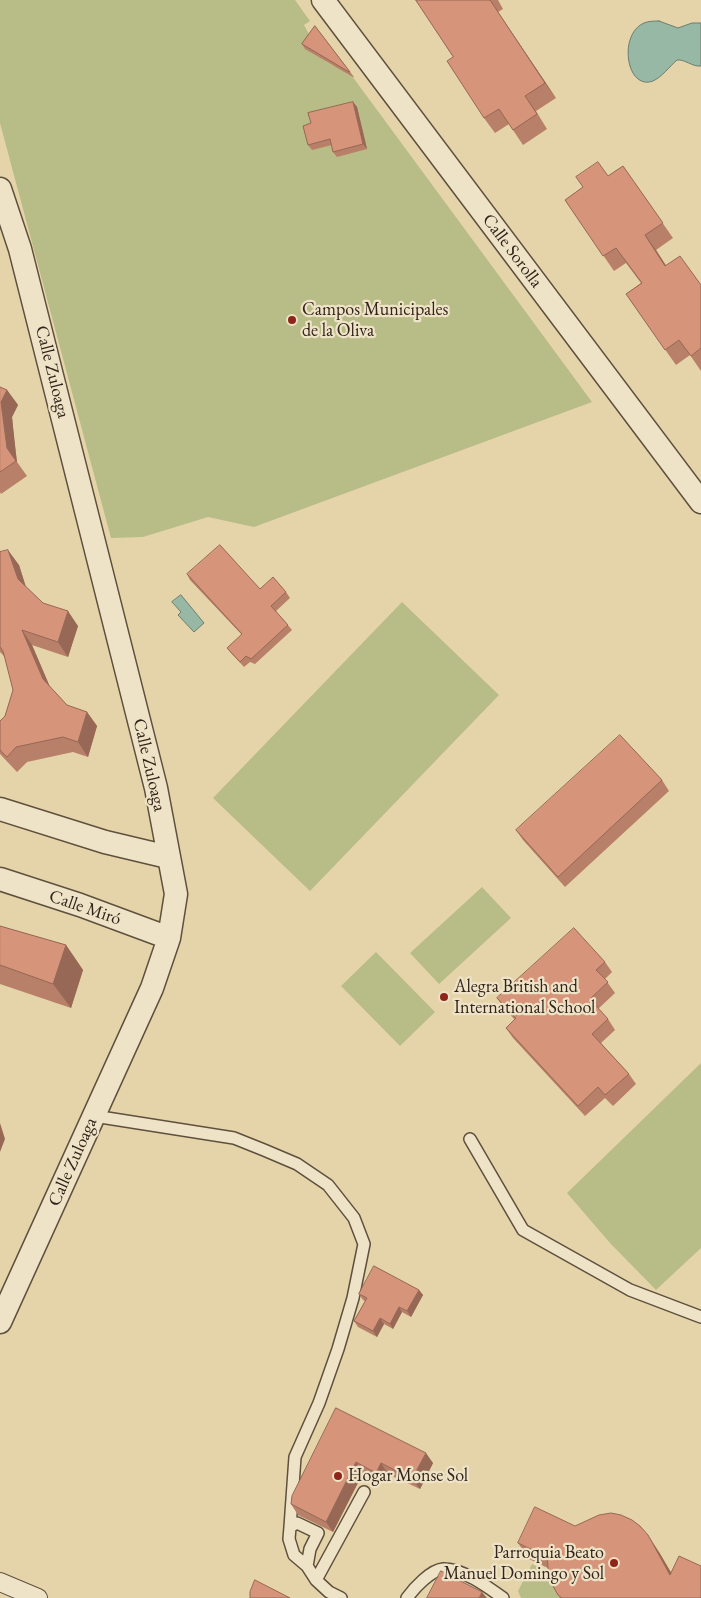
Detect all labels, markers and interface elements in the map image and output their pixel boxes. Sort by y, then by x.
street label: Calle Sorolla [477,210,547,292]
place label: Campos Municipales de la Oliva [302,299,448,342]
marker: Campos Municipales de la Oliva [286,314,298,326]
street label: Calle Zuloaga [30,323,74,421]
street label: Calle Zuloaga [128,716,170,814]
street label: Calle Miró [46,886,124,930]
place label: Alegra British and International School [454,976,595,1019]
marker: Alegra British and International School [438,991,450,1003]
street label: Calle Zuloaga [44,1114,102,1210]
place label: Hogar Monse Sol [348,1465,468,1487]
marker: Hogar Monse Sol [332,1470,344,1482]
place label: Parroquia Beato Manuel Domingo y Sol [443,1542,604,1585]
marker: Parroquia Beato Manuel Domingo y Sol [608,1557,620,1569]

